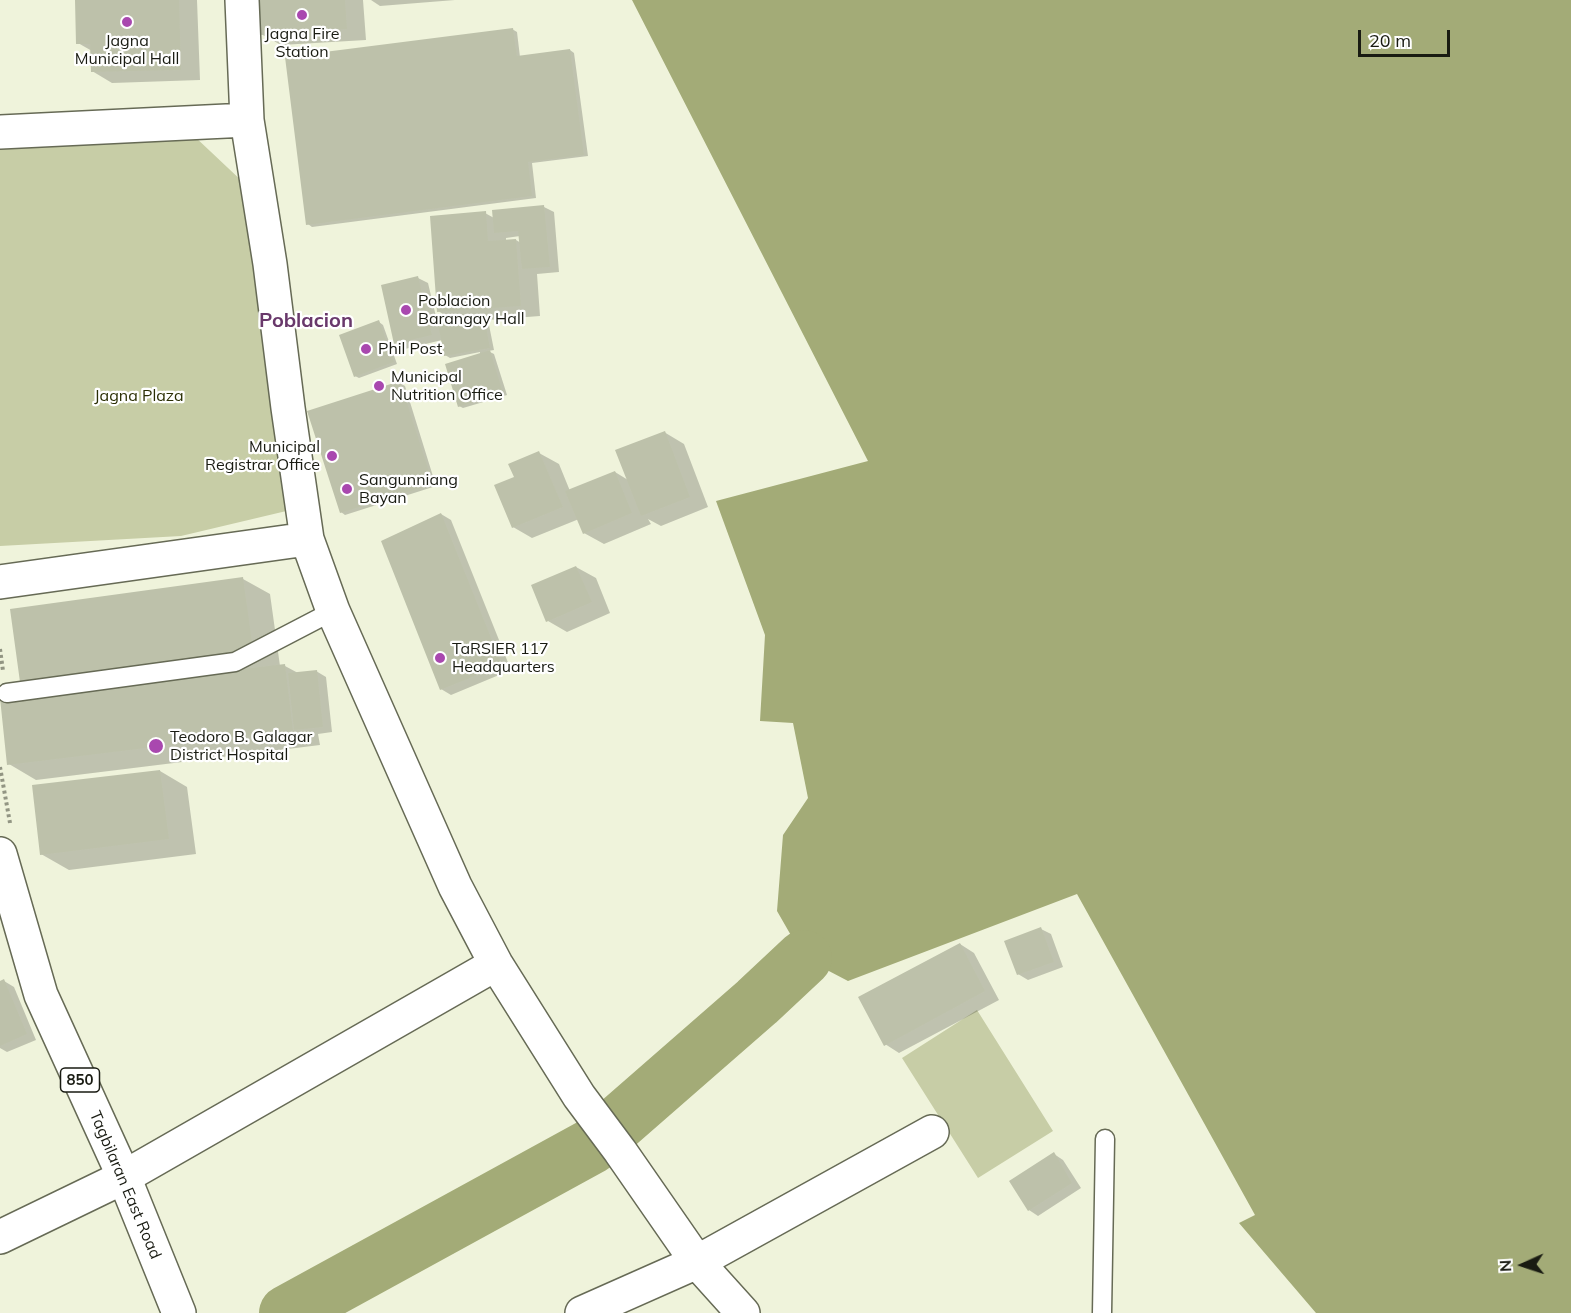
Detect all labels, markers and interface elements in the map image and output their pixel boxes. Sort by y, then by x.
marker: Jagna Fire Station [295,8,309,22]
marker: Jagna Municipal Hall [120,15,134,29]
scale bar [1361,18,1452,56]
place label: Jagna Fire Station [265,24,339,62]
text: 20 m [1369,29,1411,52]
place label: Jagna Municipal Hall [75,31,179,69]
place label: Poblacion Barangay Hall [418,291,524,329]
marker: Poblacion Barangay Hall [399,303,413,317]
district label: Poblacion [259,309,353,333]
place label: Phil Post [378,339,442,359]
marker: Phil Post [359,342,373,356]
place label: Municipal Nutrition Office [391,367,503,405]
marker: Municipal Nutrition Office [372,379,386,393]
park label: Jagna Plaza [94,386,184,406]
place label: Municipal Registrar Office [205,437,320,475]
marker: Municipal Registrar Office [325,449,339,463]
place label: Sangunniang Bayan [359,470,458,508]
marker: Sangunniang Bayan [340,482,354,496]
place label: TaRSIER 117 Headquarters [452,639,555,677]
marker: TaRSIER 117 Headquarters [433,651,447,665]
place label: Teodoro B. Galagar District Hospital [170,727,312,765]
marker: Teodoro B. Galagar District Hospital [147,737,165,755]
road number: 850 [60,1068,100,1092]
street label: Tagbilaran East Road [85,1108,165,1262]
north arrow [1493,1235,1553,1295]
text: N [1495,1259,1515,1273]

